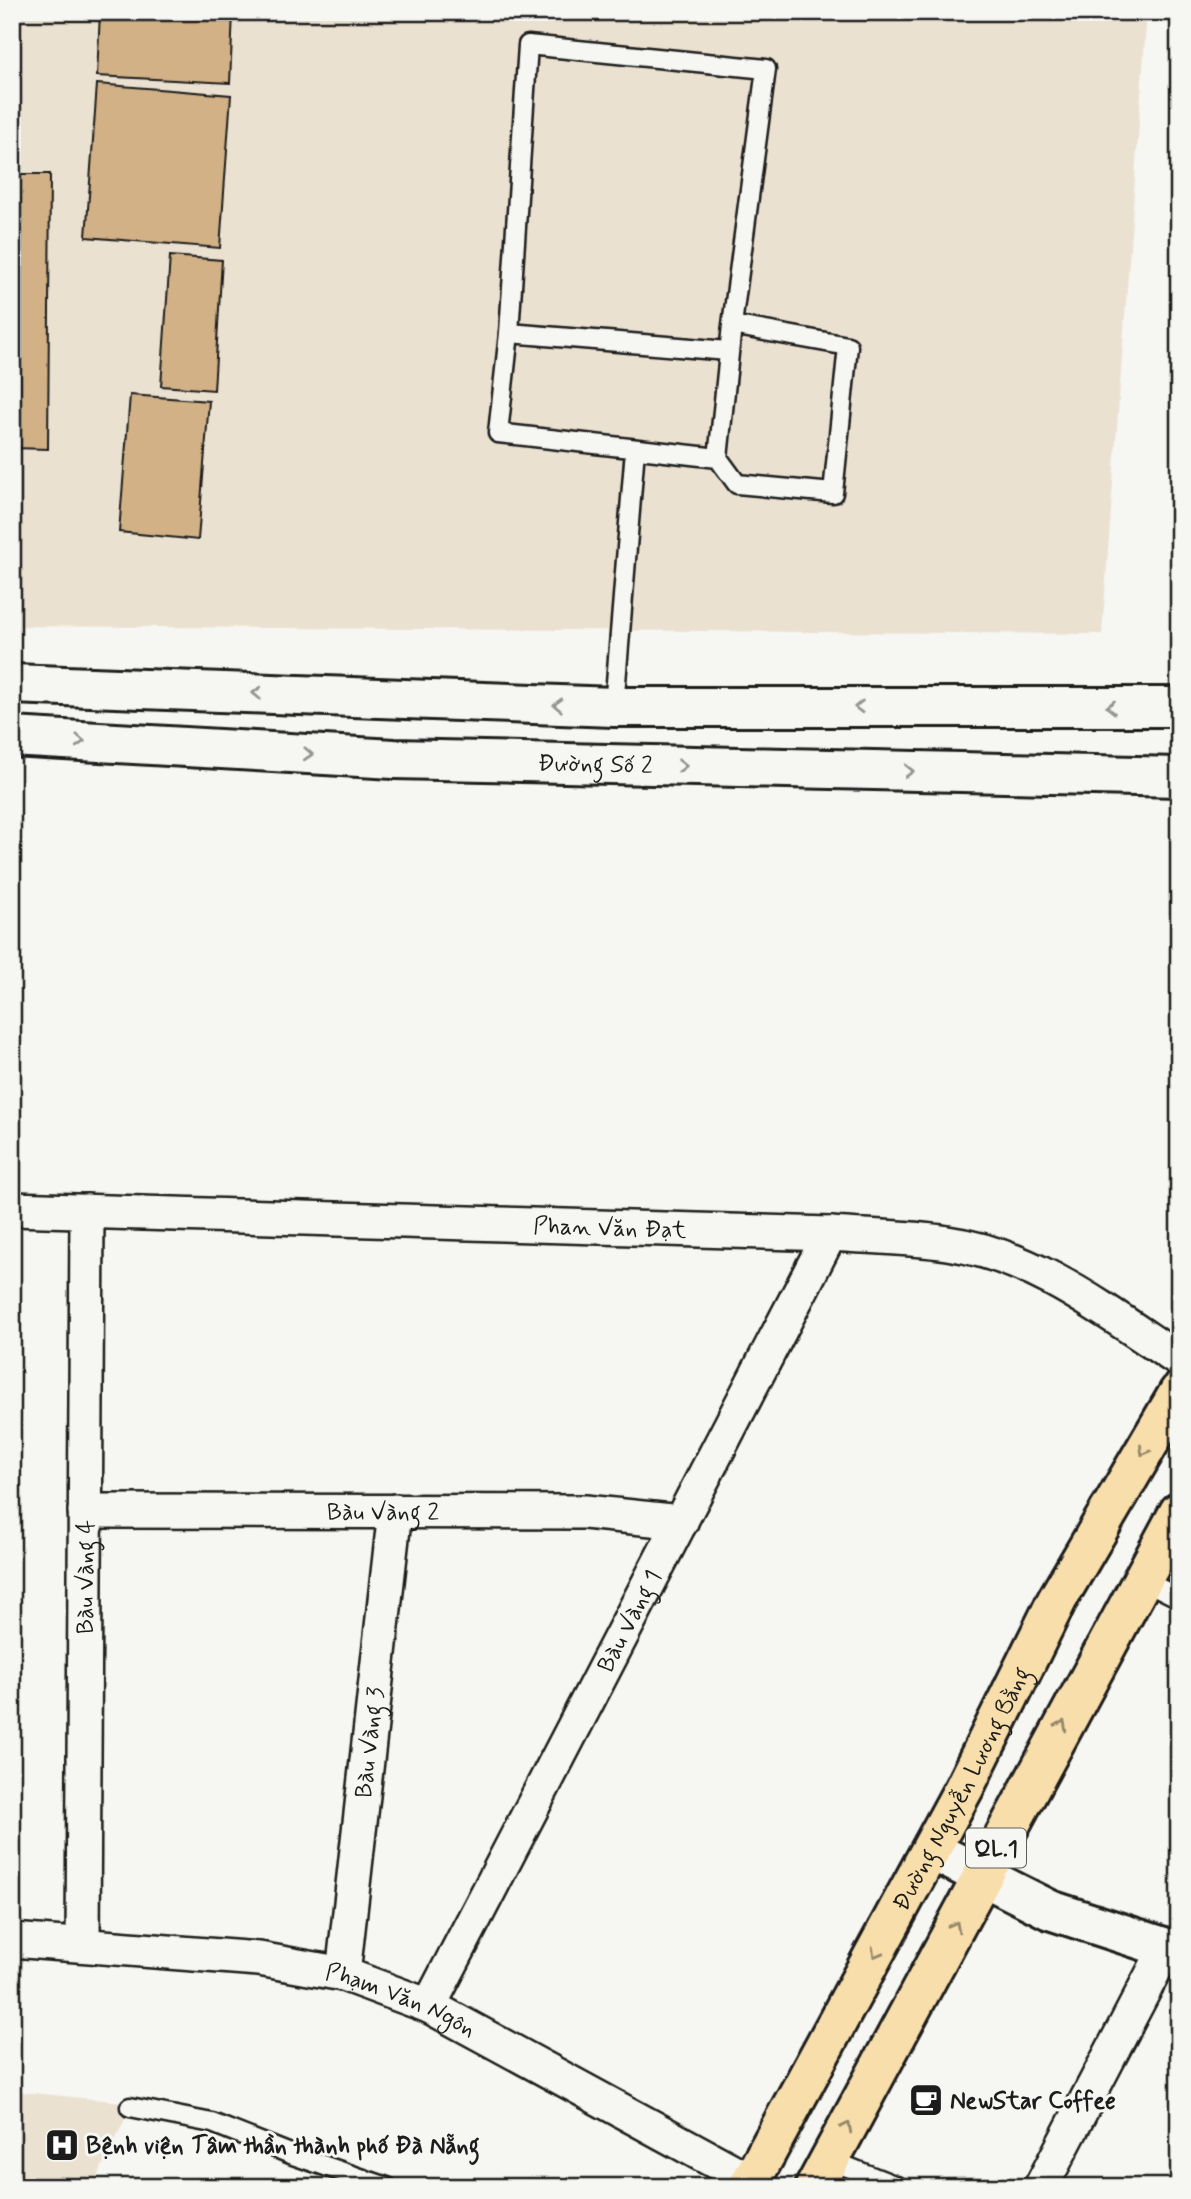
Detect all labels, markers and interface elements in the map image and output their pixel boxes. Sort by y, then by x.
one-way arrow [251,686,262,701]
one-way arrow [552,698,563,713]
one-way arrow [853,699,863,715]
one-way arrow [1105,699,1115,715]
one-way arrow [75,733,86,748]
one-way arrow [302,746,313,761]
street label: Đường Số 2 [537,748,653,784]
one-way arrow [677,758,688,773]
one-way arrow [904,763,915,779]
street label: Phan Văn Đạt [533,1211,687,1247]
one-way arrow [1139,1444,1152,1456]
street label: Bàu Vàng 2 [327,1497,439,1532]
street label: Bàu Vàng 4 [71,1520,105,1634]
street label: Bàu Vàng 1 [591,1565,670,1678]
street label: Đường Nguyễn Lương Bằng [886,1662,1041,1917]
street label: Bàu Vàng 3 [349,1685,393,1800]
one-way arrow [1054,1720,1067,1733]
road number: QL.1 [966,1828,1026,1868]
one-way arrow [946,1921,960,1933]
one-way arrow [871,1946,884,1958]
street label: Phạm Văn Ngôn [323,1957,481,2045]
cafe icon: NewStar Coffee [907,2081,945,2119]
place label: NewStar Coffee [950,2086,1116,2117]
one-way arrow [839,2121,853,2134]
hospital icon: Bệnh viện Tâm thần thành phố Đà Nẵng [43,2126,81,2164]
place label: Bệnh viện Tâm thần thành phố Đà Nẵng [86,2131,480,2165]

